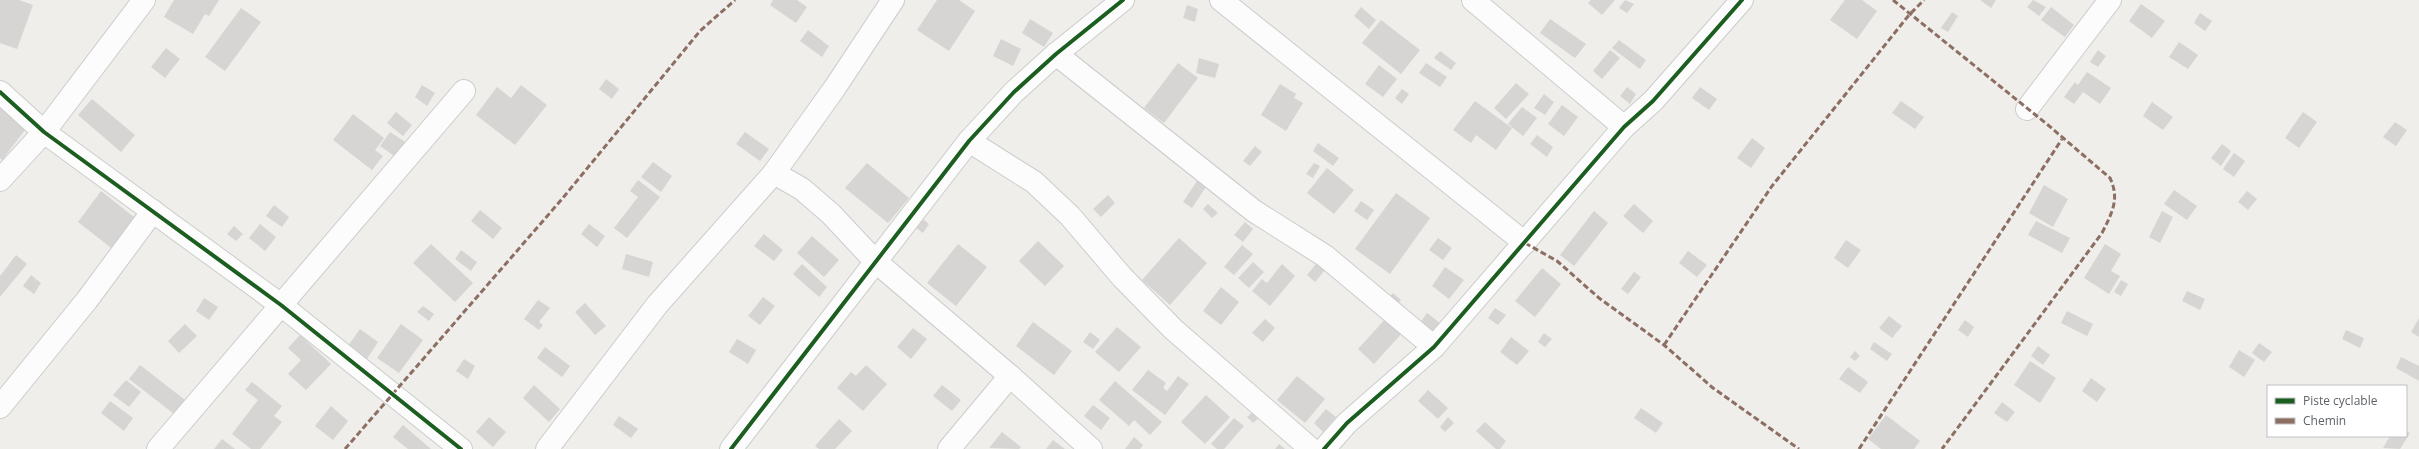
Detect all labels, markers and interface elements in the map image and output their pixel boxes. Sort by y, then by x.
legend [2267,385,2407,437]
text: Piste cyclable [2303,392,2378,409]
text: Chemin [2303,412,2346,429]

